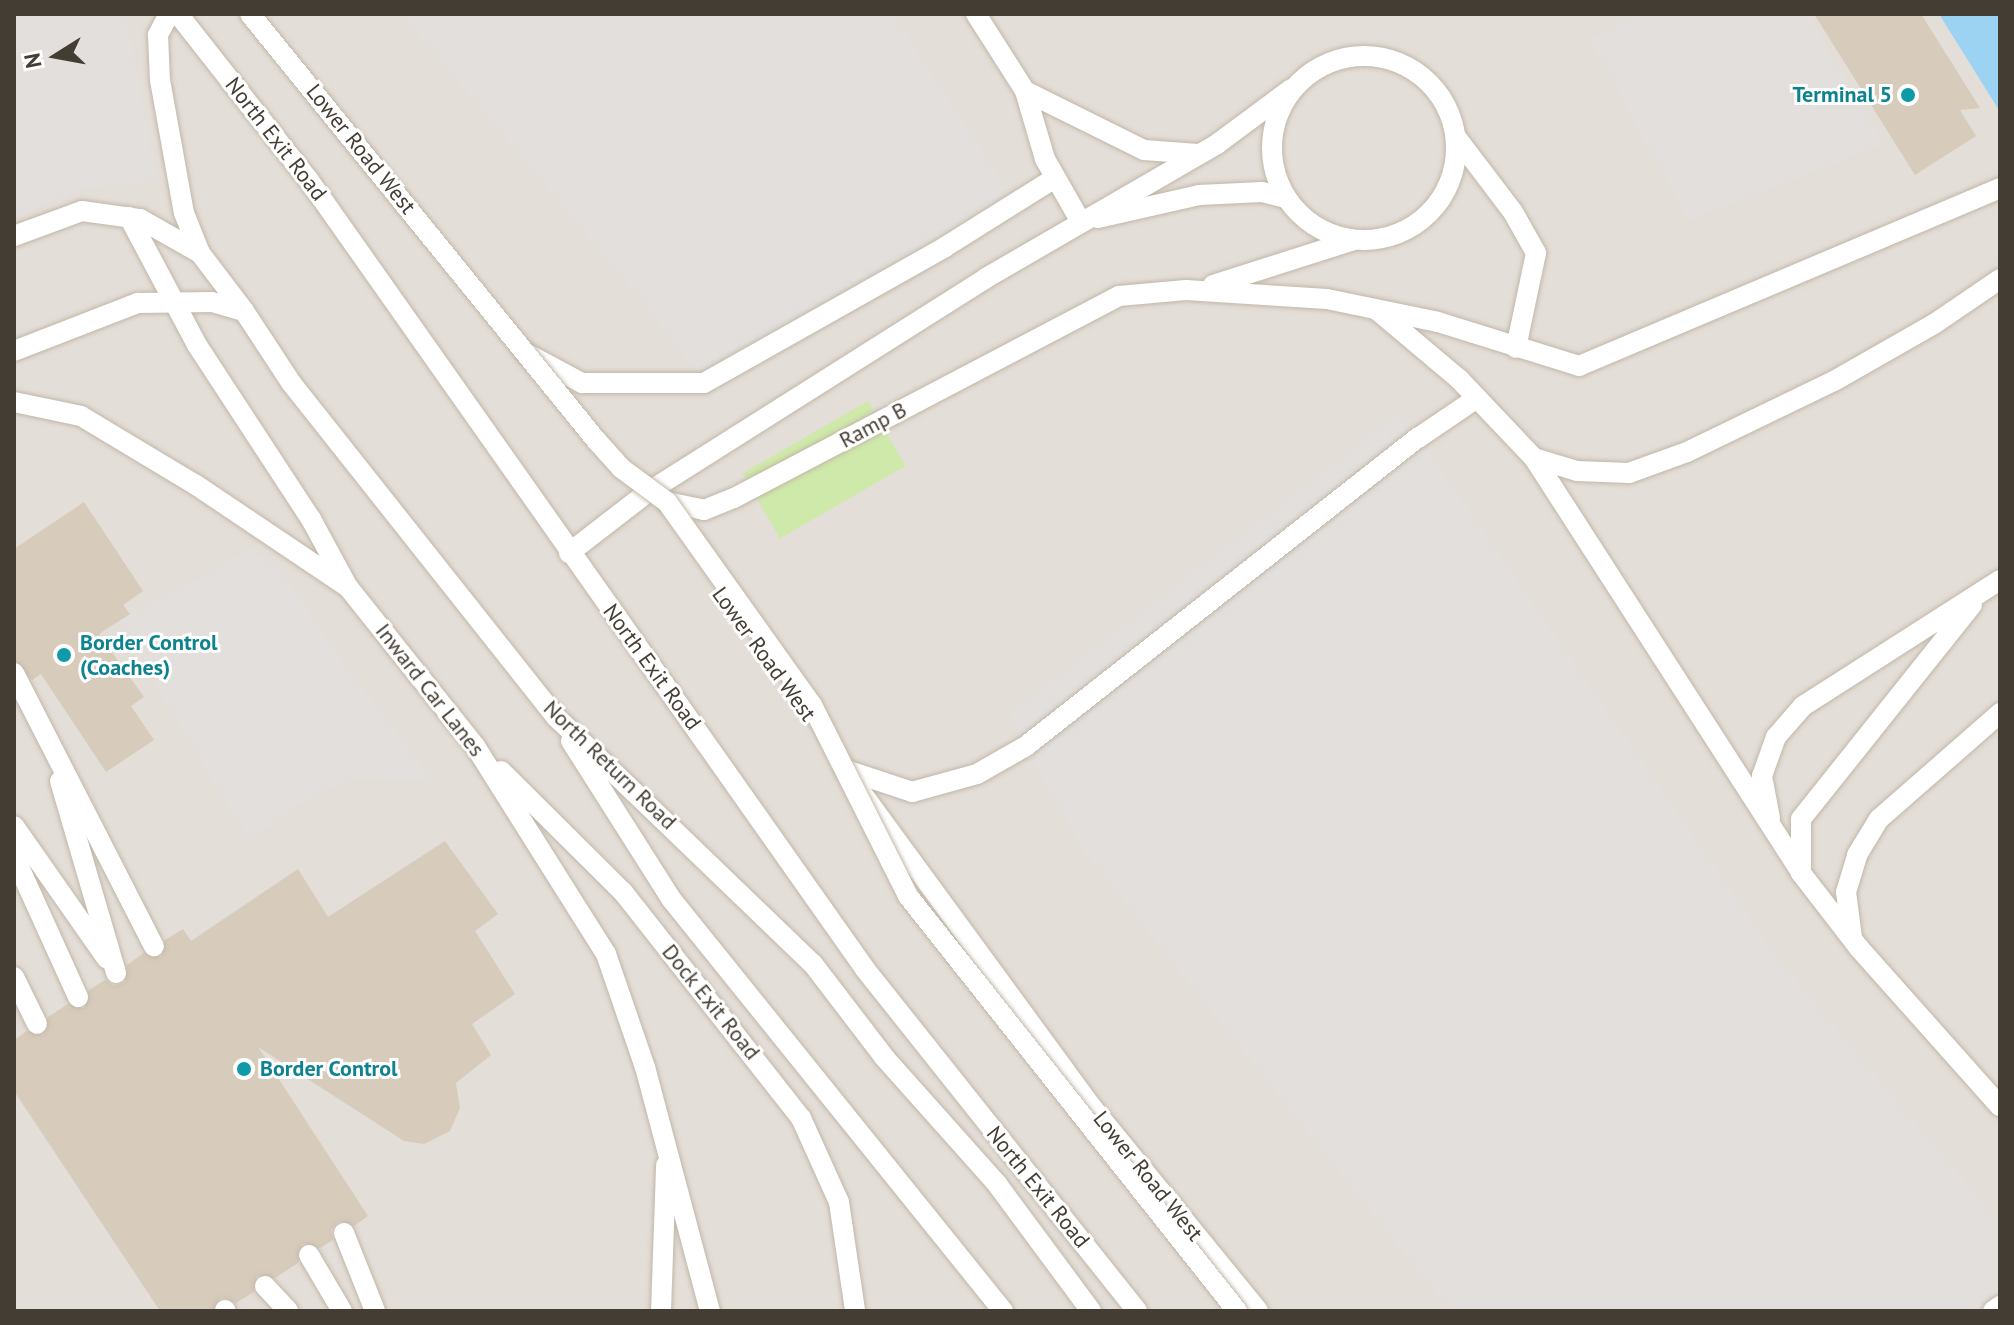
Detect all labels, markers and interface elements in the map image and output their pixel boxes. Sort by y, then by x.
north arrow [16,16,96,96]
text: N [17,51,48,70]
street label: North Exit Road [220,72,332,206]
street label: Lower Road West [300,79,422,219]
place label: Terminal 5 [1792,82,1892,108]
marker: Terminal 5 [1899,86,1917,104]
street label: Ramp B [835,396,911,454]
street label: Lower Road West [706,582,822,726]
street label: North Exit Road [598,599,706,735]
street label: Inward Car Lanes [370,618,490,762]
place label: Border Control (Coaches) [80,629,218,680]
marker: Border Control (Coaches) [55,646,73,664]
street label: North Return Road [538,695,682,835]
street label: Dock Exit Road [656,939,766,1065]
place label: Border Control [260,1056,398,1082]
marker: Border Control [235,1060,253,1078]
street label: Lower Road West [1087,1106,1209,1246]
street label: North Exit Road [981,1121,1095,1253]

